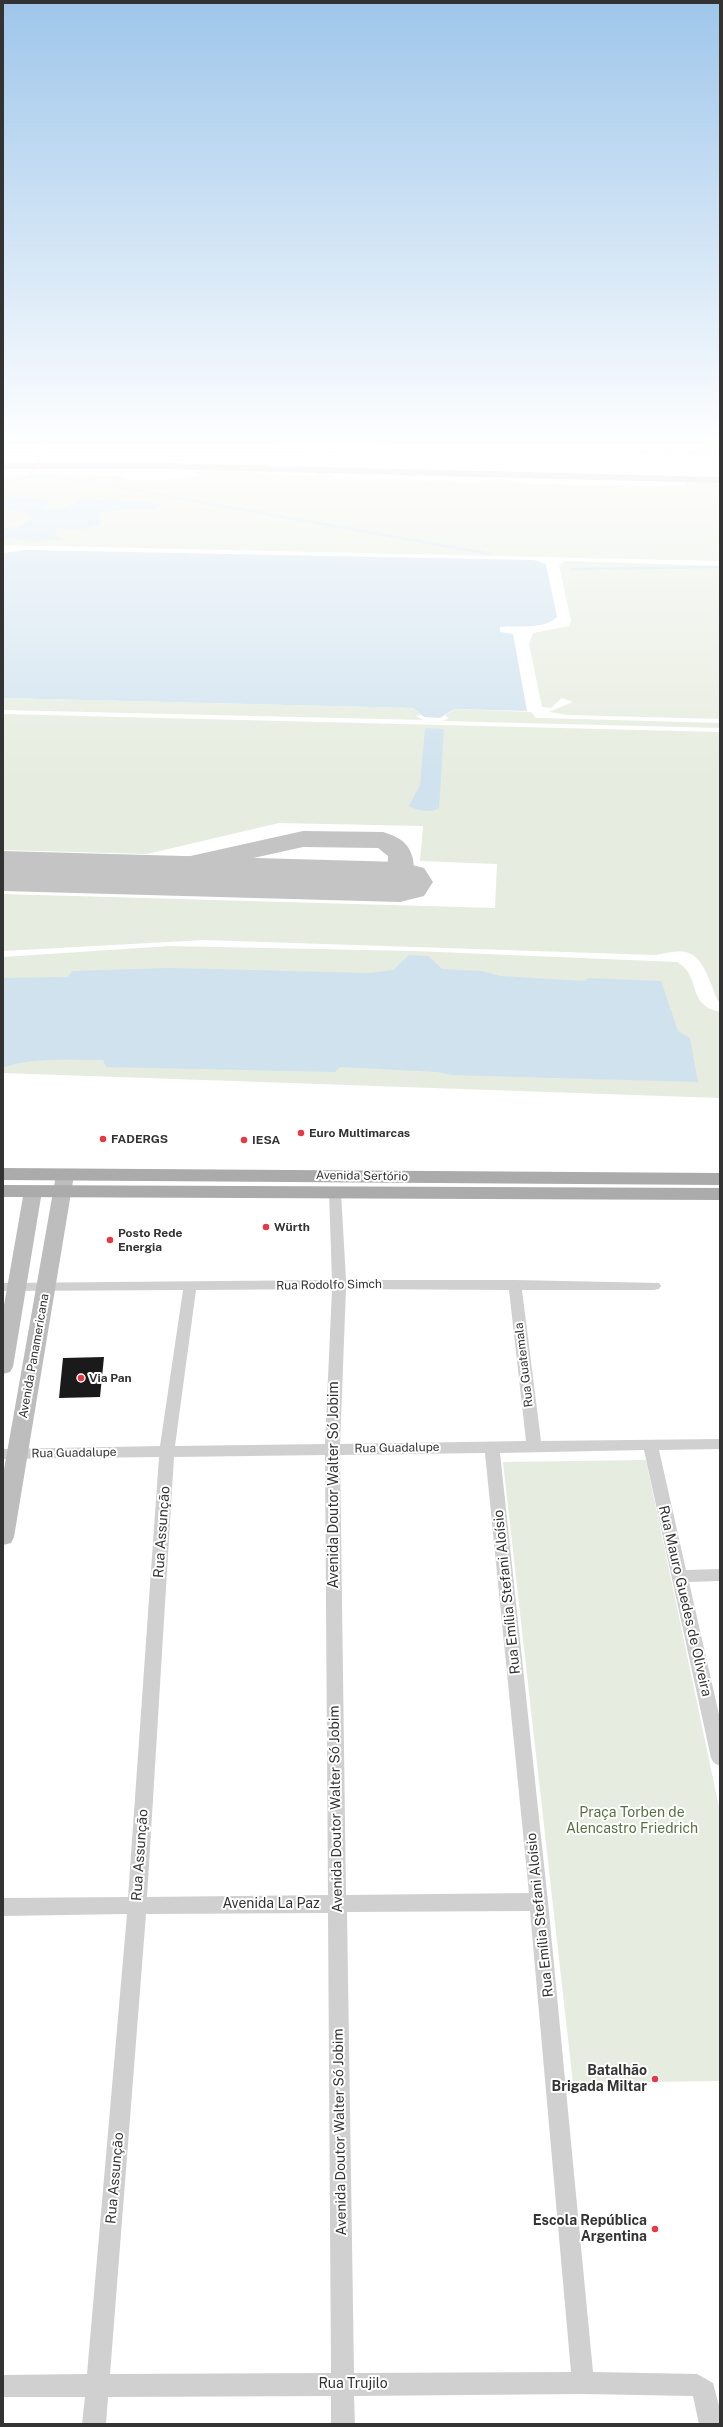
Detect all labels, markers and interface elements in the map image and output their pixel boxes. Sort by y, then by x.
place label: Euro Multimarcas [309,1126,410,1140]
marker: Euro Multimarcas [296,1128,306,1138]
place label: FADERGS [111,1132,168,1146]
place label: IESA [252,1133,280,1147]
marker: FADERGS [98,1134,108,1144]
marker: IESA [239,1135,249,1145]
street label: Avenida Sertório [316,1168,408,1184]
place label: Würth [274,1220,310,1234]
marker: Würth [261,1222,271,1232]
place label: Posto Rede Energia [118,1226,182,1254]
marker: Posto Rede Energia [105,1235,115,1245]
street label: Rua Rodolfo Simch [276,1277,382,1293]
street label: Avenida Panamericana [16,1293,52,1419]
street label: Rua Guatemala [512,1322,536,1408]
place label: Via Pan [89,1371,132,1385]
marker: Via Pan [76,1373,86,1383]
street label: Avenida Doutor Walter Só Jobim [326,1381,342,1589]
street label: Rua Guadalupe [354,1440,440,1456]
street label: Rua Guadalupe [31,1445,117,1461]
street label: Rua Assunção [150,1486,174,1578]
street label: Rua Mauro Guedes de Oliveira [655,1504,715,1698]
street label: Rua Emília Stefani Aloísio [490,1509,524,1675]
street label: Avenida Doutor Walter Só Jobim [326,1705,346,1913]
park label: Praça Torben de Alencastro Friedrich [566,1805,698,1838]
street label: Rua Assunção [128,1809,152,1901]
street label: Rua Emília Stefani Aloísio [523,1832,557,1998]
street label: Avenida La Paz [222,1896,320,1912]
street label: Avenida Doutor Walter Só Jobim [330,2028,350,2236]
place label: Batalhão Brigada Miltar [552,2063,647,2096]
marker: Batalhão Brigada Miltar [650,2074,660,2084]
street label: Rua Assunção [103,2131,127,2225]
place label: Escola República Argentina [533,2213,647,2246]
marker: Escola República Argentina [650,2224,660,2234]
street label: Rua Trujilo [318,2376,388,2392]

